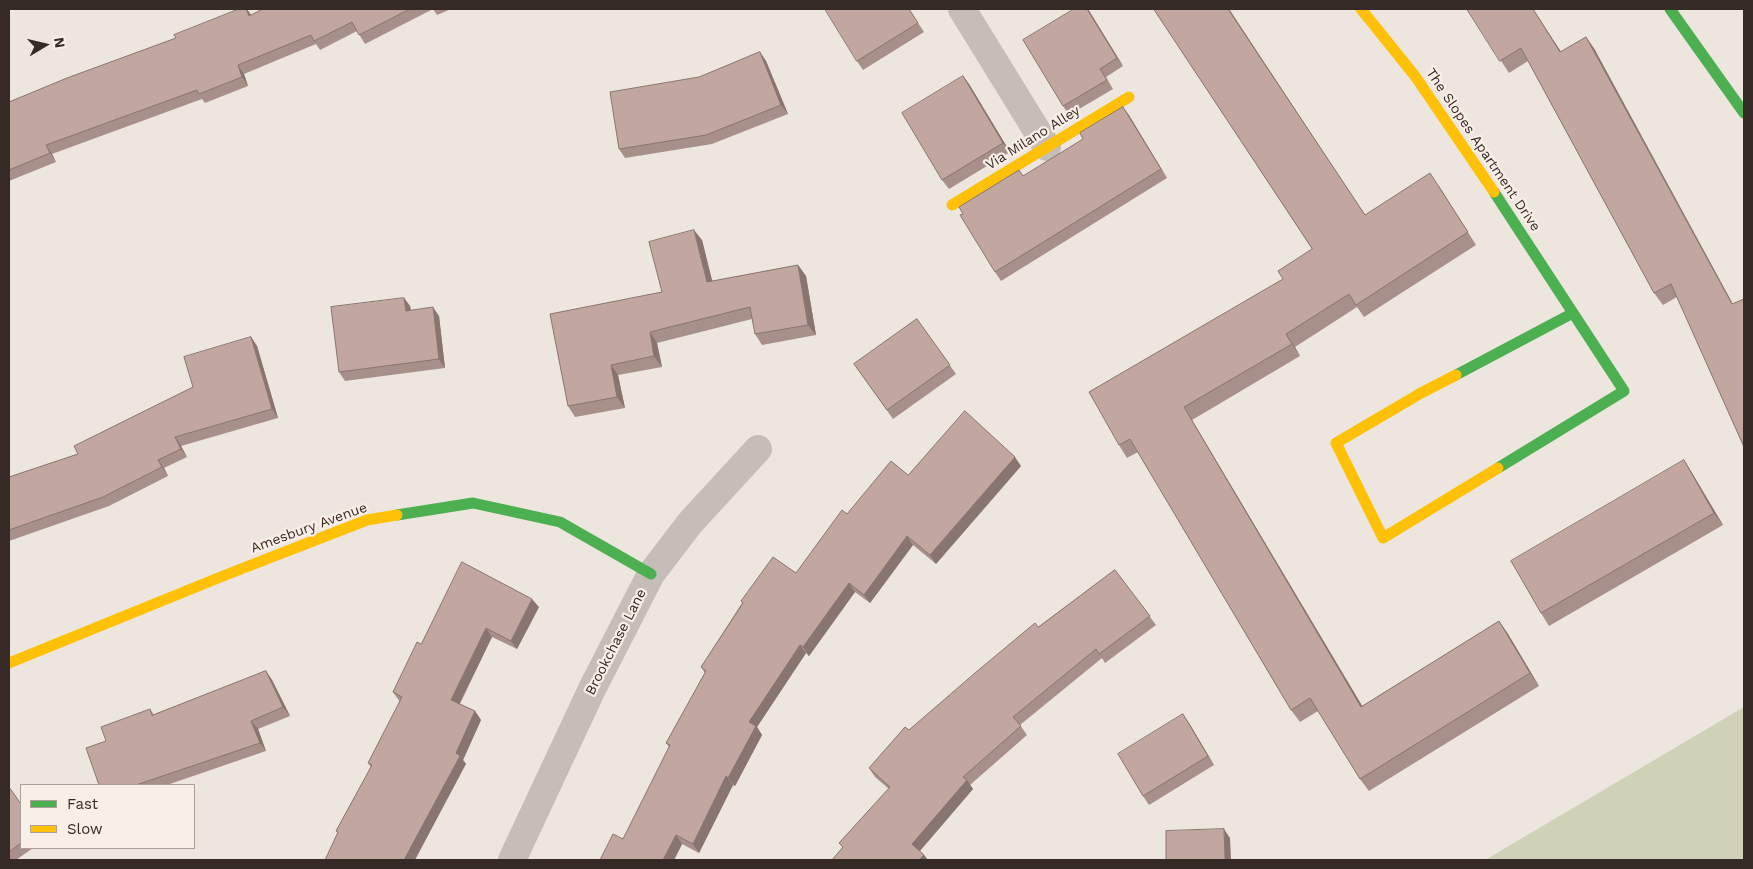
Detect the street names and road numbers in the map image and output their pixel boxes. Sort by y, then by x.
street label: The Slopes Apartment Drive [1422,65,1544,235]
street label: Via Milano Alley [983,102,1083,174]
street label: Amesbury Avenue [248,499,370,557]
street label: Brookchase Lane [582,586,650,698]

